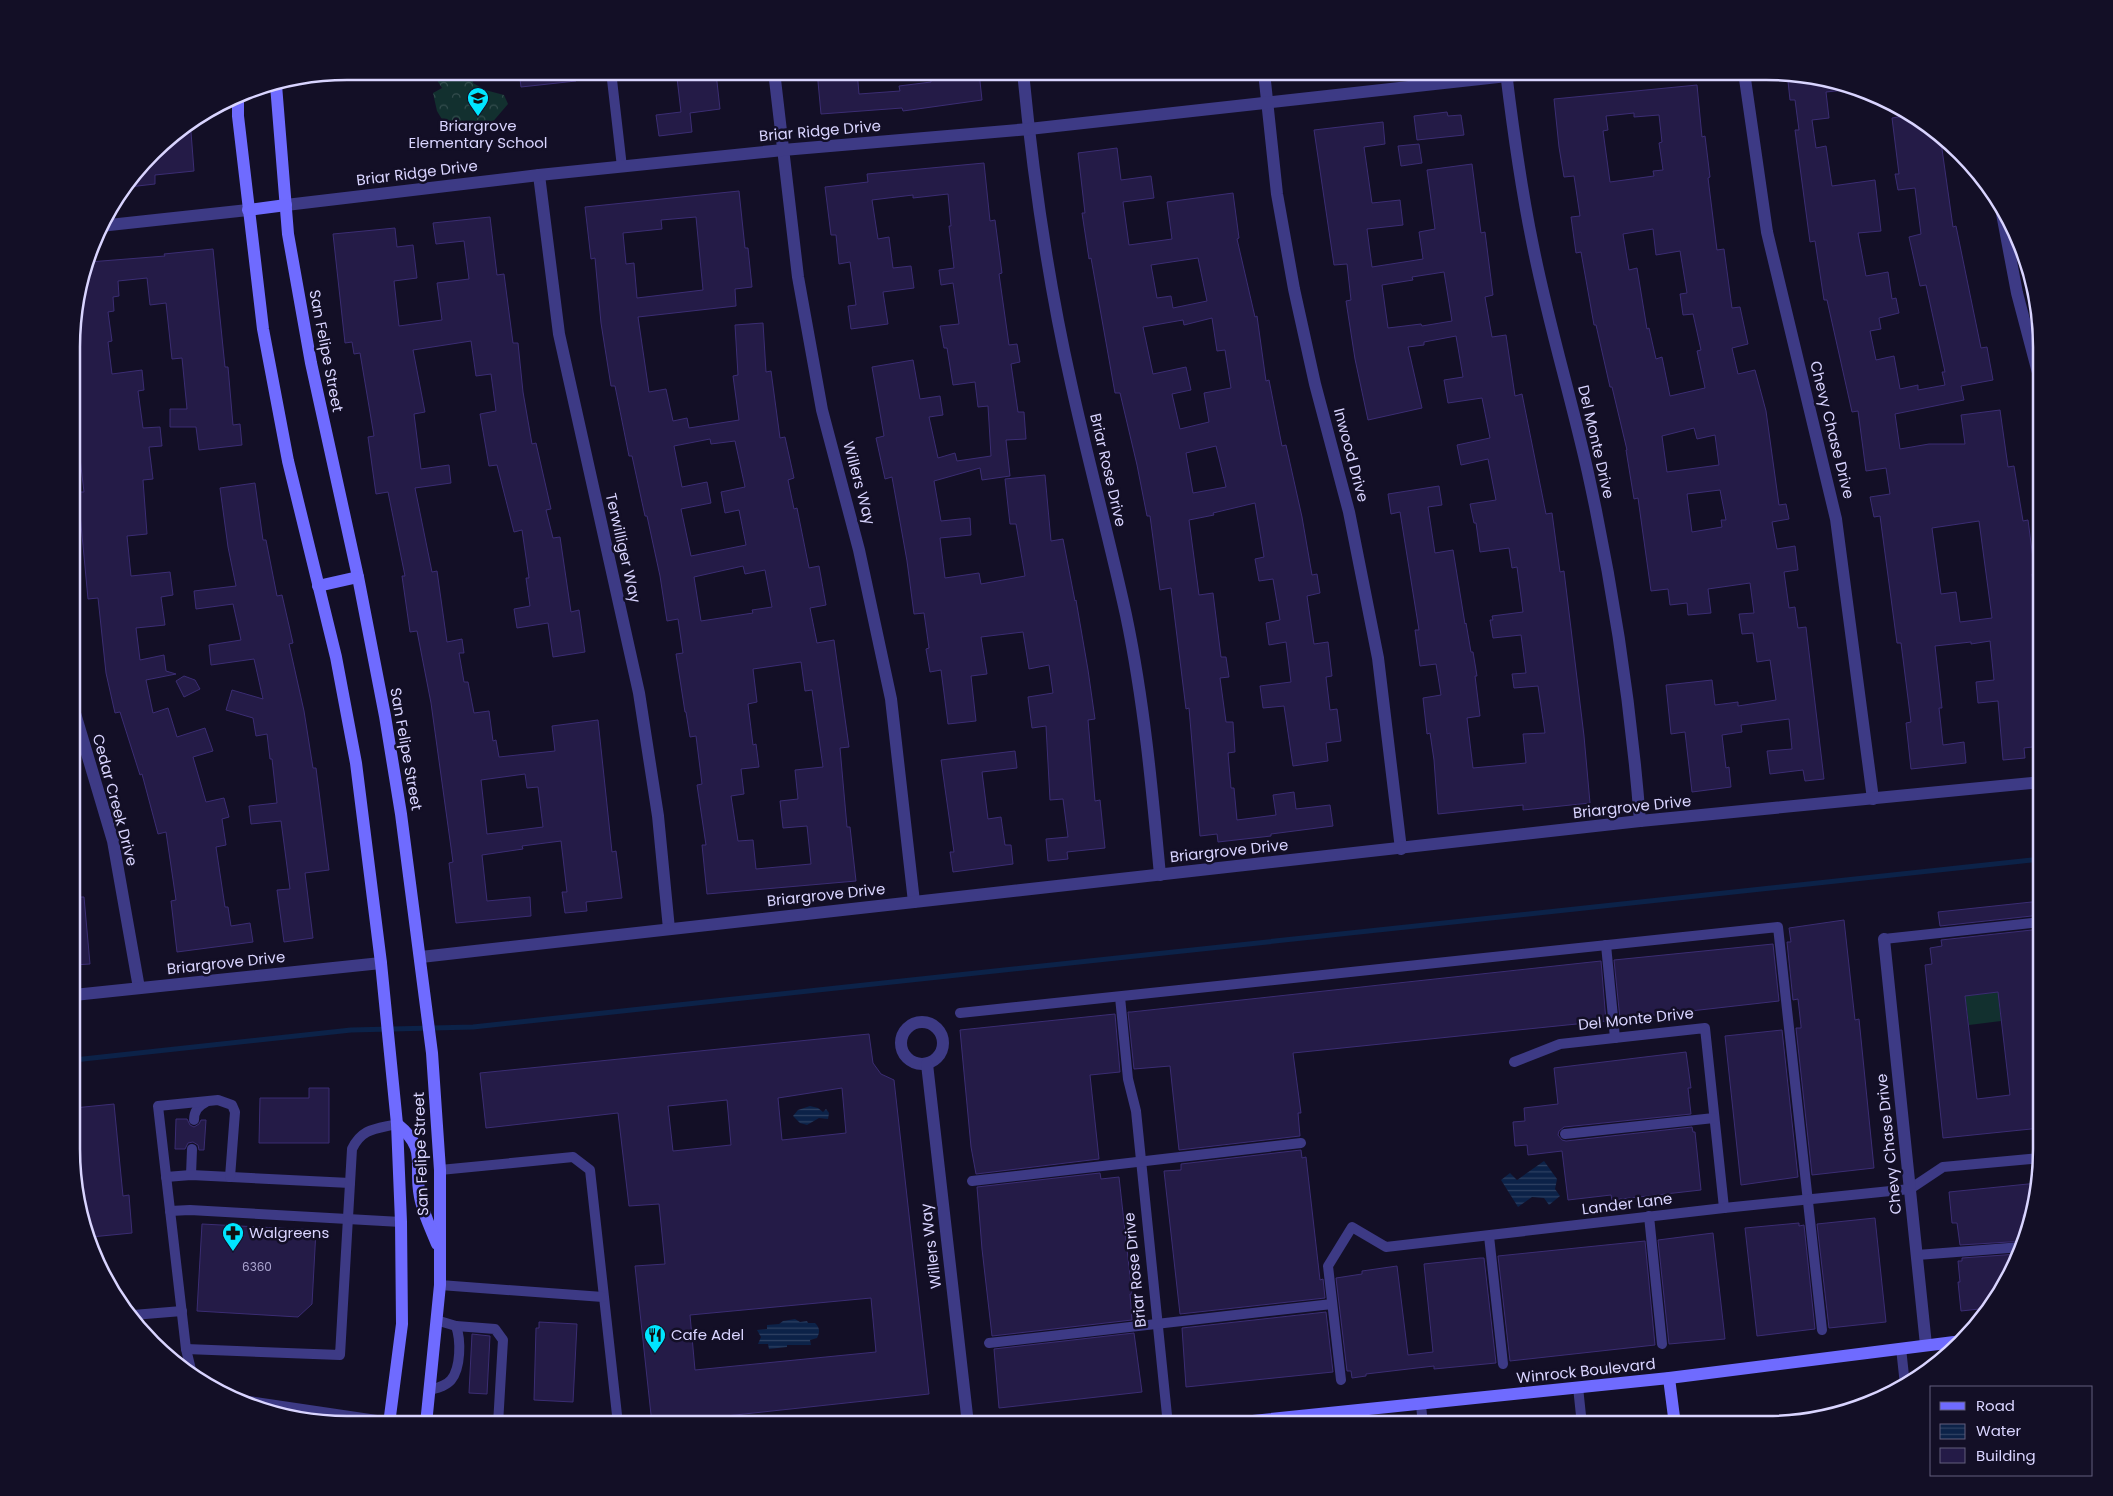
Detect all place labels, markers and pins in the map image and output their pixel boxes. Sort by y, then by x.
school or university icon: Briargrove Elementary School [466,86,490,117]
place label: Briargrove Elementary School [408,115,548,153]
pharmacy icon: Walgreens [221,1221,245,1252]
place label: Walgreens [249,1222,329,1243]
restaurant icon: Cafe Adel [643,1323,667,1354]
place label: Cafe Adel [671,1324,744,1345]

